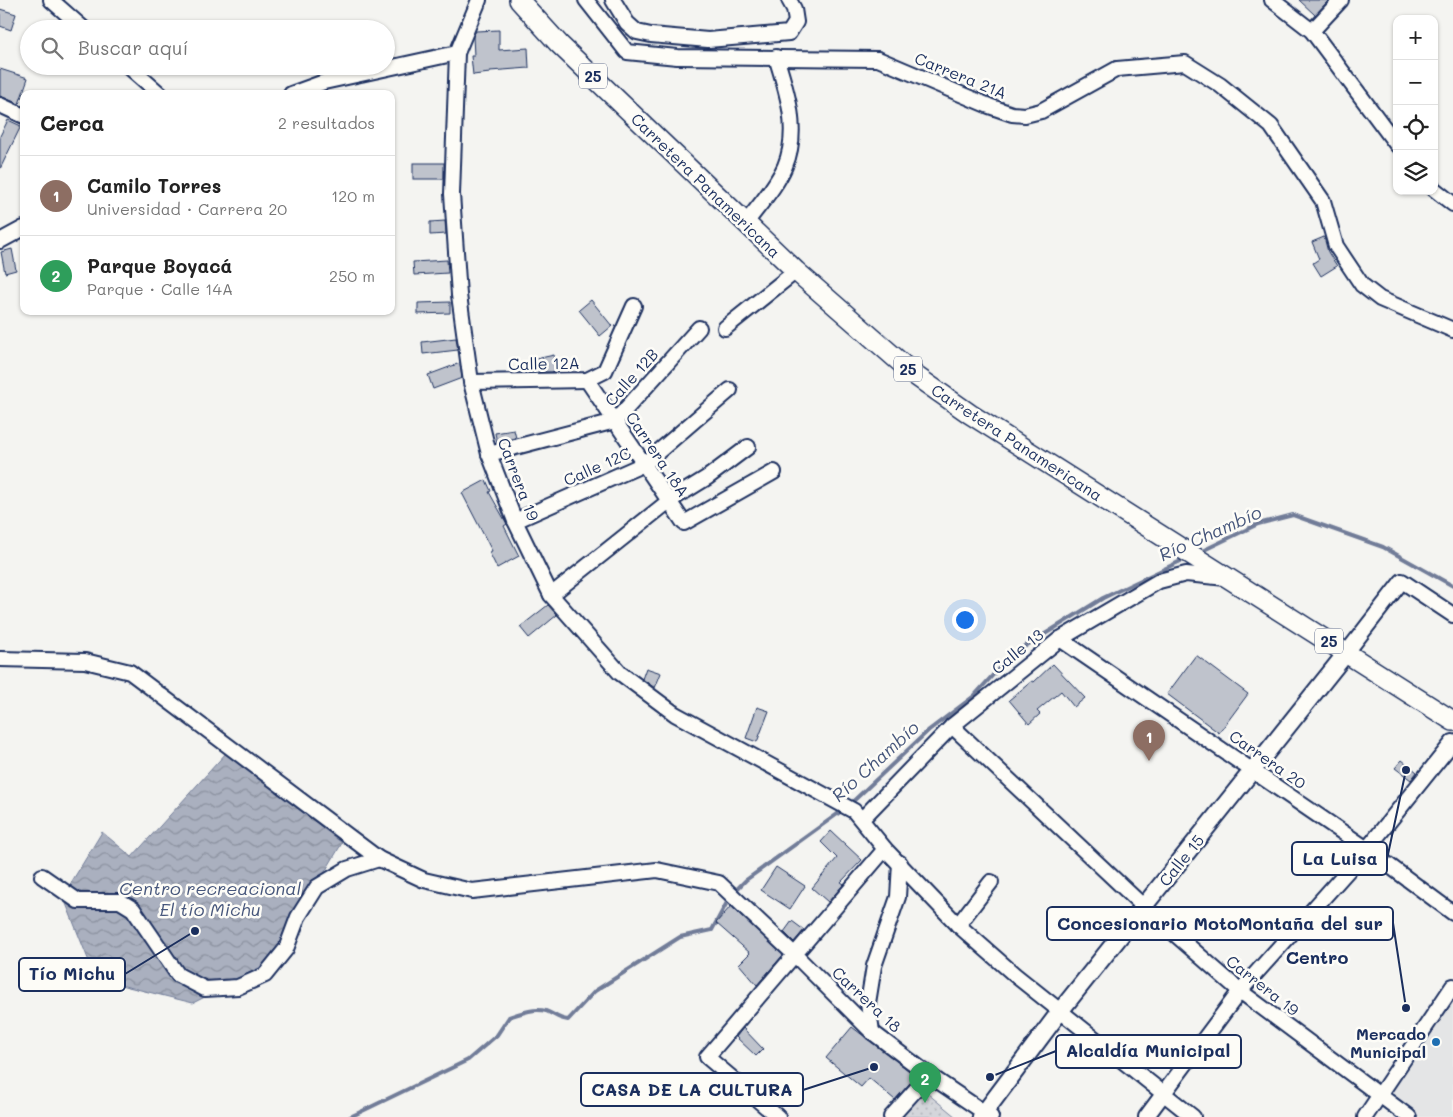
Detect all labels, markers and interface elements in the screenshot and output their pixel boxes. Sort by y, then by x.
map controls [1393,15,1438,195]
button: + [1393,15,1438,60]
search box [20,20,395,75]
icon: search [38,34,66,62]
text: Buscar aquí [78,35,188,60]
street label: Carrera 21A [912,47,1010,103]
button: − [1393,60,1438,105]
road number: 25 [579,64,607,88]
button: locate [1393,105,1438,150]
street label: Carretera Panamericana [627,108,785,262]
text: Cerca [40,109,105,136]
text: 2 resultados [278,112,375,133]
button: layers [1393,150,1438,195]
text: Camilo Torres [87,173,221,198]
text: 1 [52,185,60,206]
text: 120 m [331,185,375,206]
text: Universidad · Carrera 20 [87,198,287,219]
text: Parque Boyacá [87,253,232,278]
text: 2 [52,265,60,286]
text: 250 m [329,265,375,286]
text: Parque · Calle 14A [87,278,233,299]
street label: Calle 12B [600,344,662,410]
street label: Calle 12A [508,352,580,374]
road number: 25 [894,356,922,382]
street label: Carretera Panamericana [927,379,1107,505]
street label: Carrera 18A [622,407,694,501]
street label: Carrera 19 [494,435,544,523]
street label: Calle 12C [560,442,634,490]
water label: Río Chambío [1155,500,1265,566]
your location [952,607,978,633]
street label: Calle 13 [987,624,1047,678]
road number: 25 [1315,628,1343,654]
water label: Río Chambío [826,715,924,807]
pin: 1 [1133,720,1165,761]
street label: Carrera 20 [1225,725,1311,793]
street label: Calle 15 [1154,830,1208,890]
callout: La Luisa [1292,842,1387,875]
text: La Luisa [1303,846,1377,870]
water label: Centro recreacional El tío Michu [119,876,301,921]
callout: Concesionario MotoMontaña del sur [1047,907,1393,940]
text: Concesionario MotoMontaña del sur [1057,911,1383,935]
district label: Centro [1286,945,1348,969]
street label: Carrera 19 [1222,950,1304,1020]
callout: Tío Michu [19,958,125,991]
text: Tío Michu [29,961,115,985]
street label: Carrera 18 [828,962,906,1037]
place label: Mercado Municipal [1350,1023,1426,1062]
callout: Alcaldía Municipal [1056,1035,1241,1068]
marker: Mercado Municipal [1430,1036,1442,1048]
text: Alcaldía Municipal [1066,1038,1230,1062]
pin: 2 [909,1062,941,1103]
callout: CASA DE LA CULTURA [581,1073,803,1106]
text: CASA DE LA CULTURA [591,1077,793,1101]

